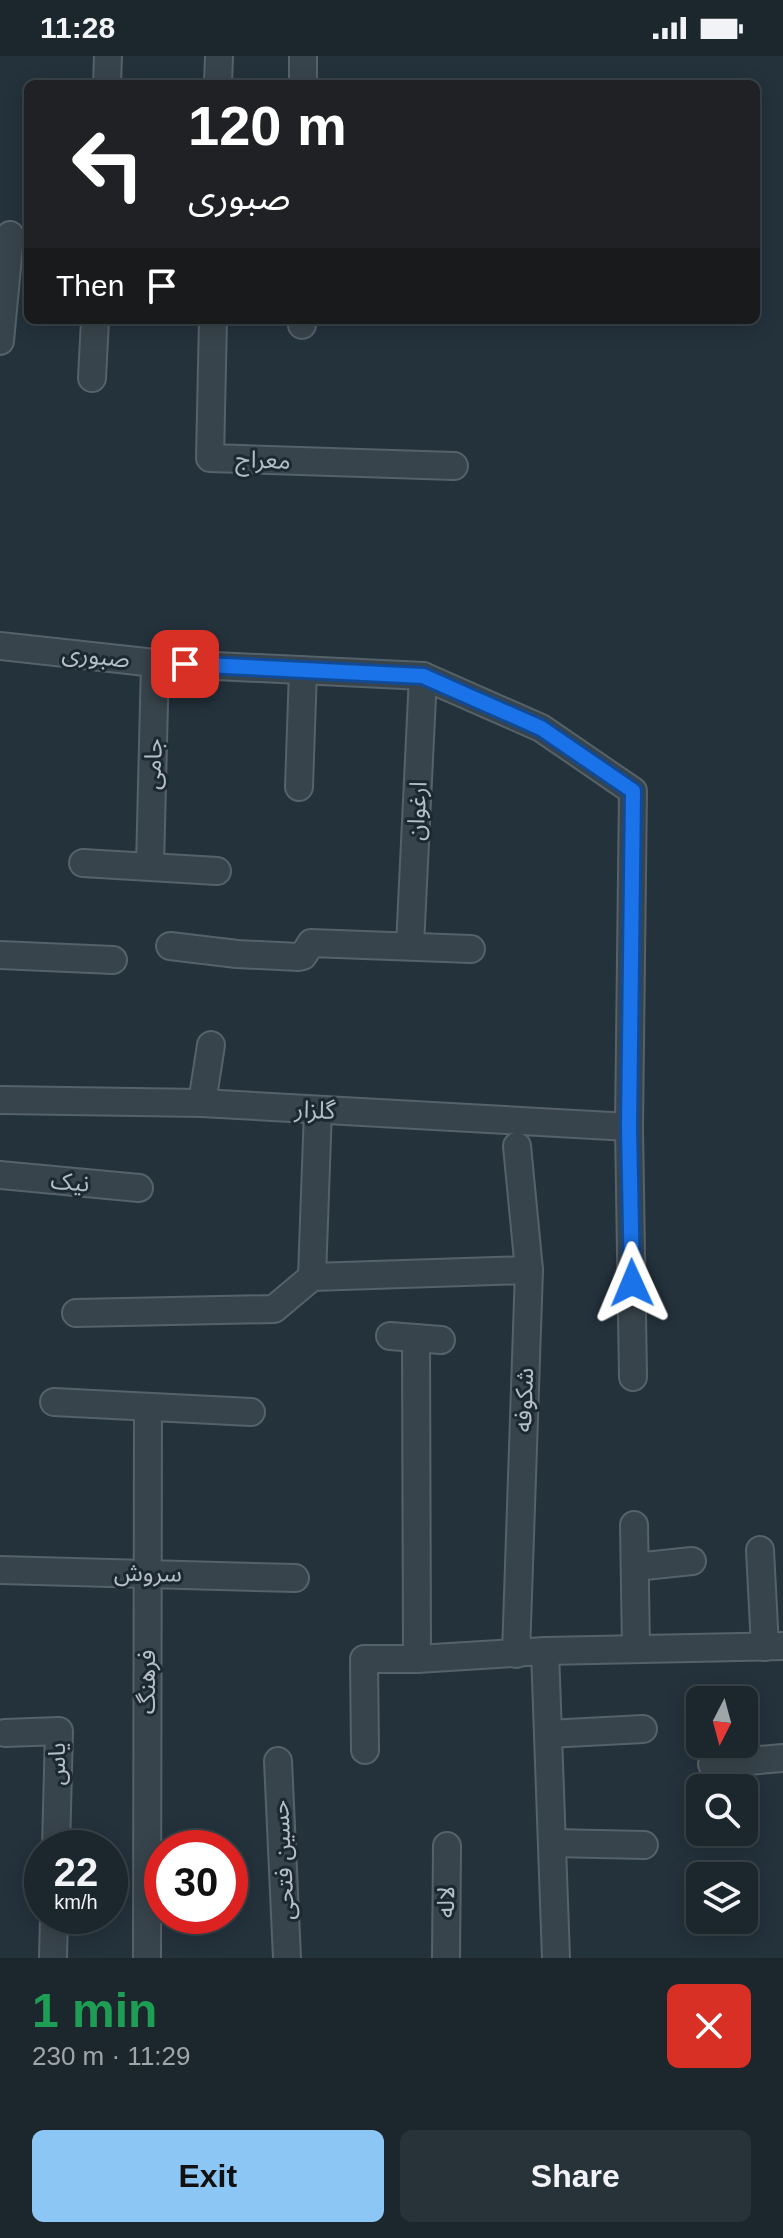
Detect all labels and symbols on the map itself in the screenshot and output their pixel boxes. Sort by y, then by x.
street label: معراج [235,445,291,478]
pin [151,630,219,698]
street label: صبوری [61,639,131,673]
street label: جامی [138,738,167,790]
street label: ارغوان [401,781,433,841]
street label: گلزار [293,1095,337,1125]
street label: نیک [50,1166,91,1197]
position arrow [590,1241,674,1325]
street label: شکوفه [509,1367,539,1433]
street label: سروش [114,1558,182,1588]
street label: فرهنگ [133,1650,161,1714]
north arrow [686,1686,758,1758]
street label: یاس [43,1742,70,1786]
street label: حسین فتحی [266,1799,299,1921]
speed limit sign: 30 [144,1830,248,1934]
street label: لاله [432,1886,459,1918]

